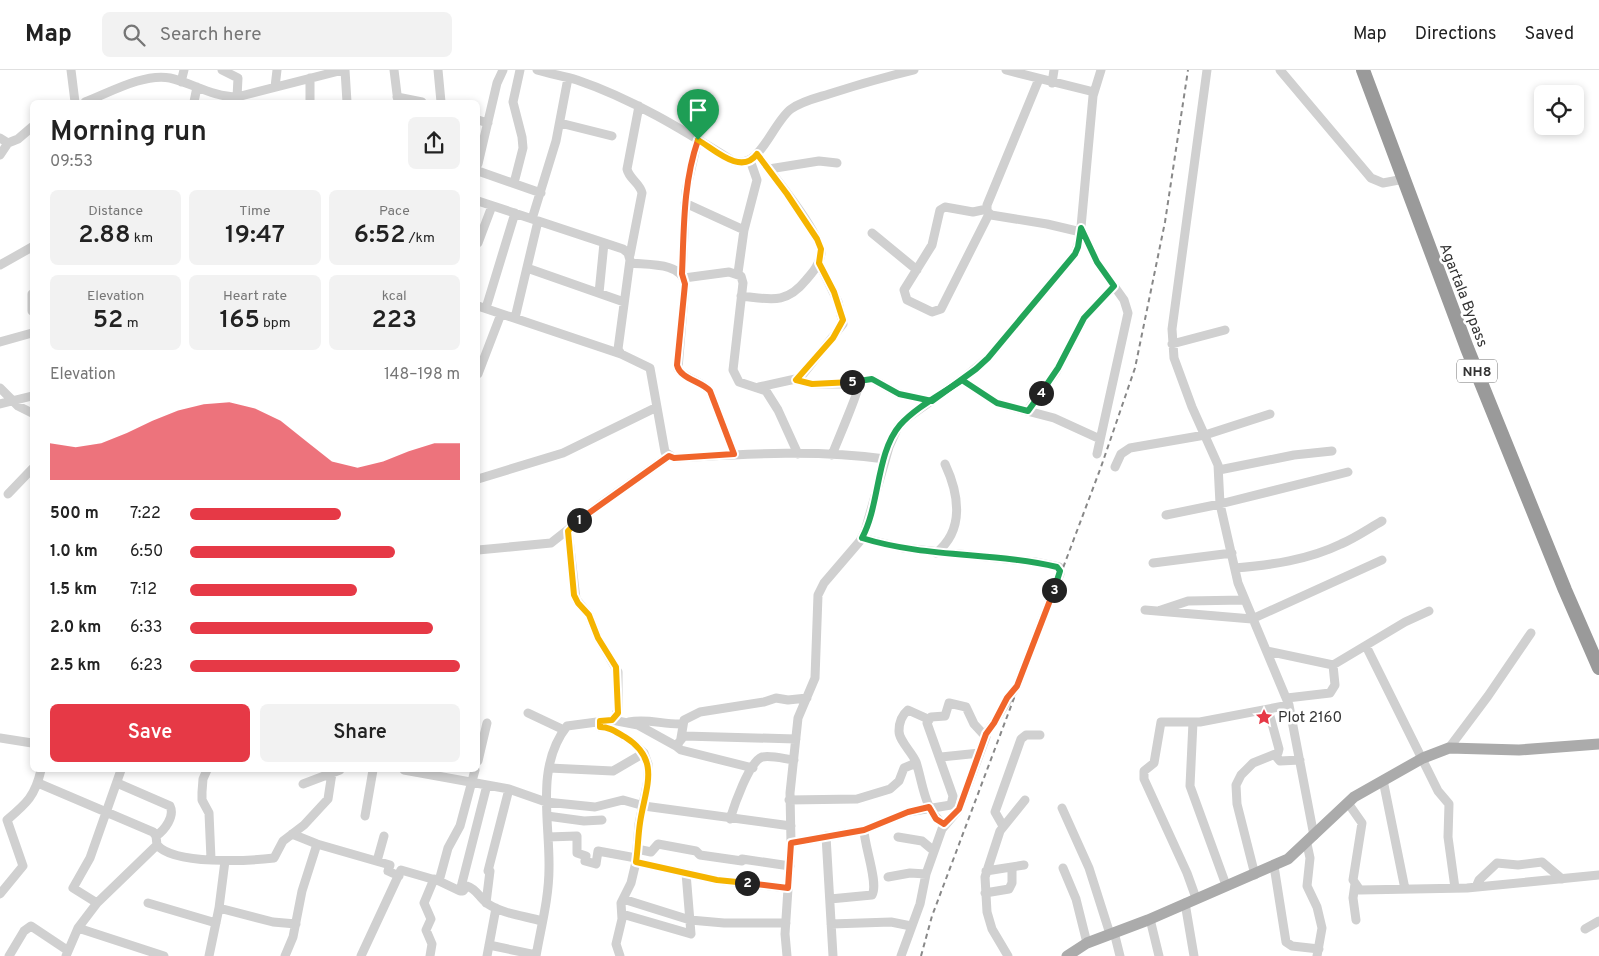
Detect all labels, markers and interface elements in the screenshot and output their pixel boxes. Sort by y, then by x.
search box [102,12,452,57]
text: Map [25,20,72,50]
icon: search [120,21,148,49]
text: Search here [160,23,261,47]
text: Map [1353,23,1387,46]
text: Directions [1415,23,1497,46]
text: Saved [1525,23,1574,46]
map controls [1534,85,1584,135]
button: locate [1534,85,1584,135]
pin [677,89,719,140]
icon: arrive [684,96,712,124]
text: Morning run [50,115,207,151]
button: share [408,117,460,169]
text: 09:53 [50,152,93,172]
text: Distance [88,203,143,220]
text: Time [239,203,271,220]
text: Pace [379,203,410,220]
text: 2.88 [78,220,131,252]
text: 19:47 [225,220,285,252]
text: 6:52 [354,220,405,252]
text: km [131,230,153,247]
text: /km [405,230,435,247]
street label: Agartala Bypass [1434,241,1491,350]
text: Elevation [87,288,144,305]
text: Heart rate [223,288,287,305]
text: kcal [382,288,407,305]
text: 52 [93,305,123,337]
text: 165 [219,305,260,337]
text: 223 [372,305,417,337]
text: m [123,315,139,332]
text: bpm [260,315,291,332]
road number: NH8 [1457,360,1497,382]
text: Elevation [50,365,116,385]
text: 148–198 m [384,365,460,385]
pin: 5 [840,370,864,394]
text: 5 [848,374,857,391]
pin: 4 [1028,380,1054,406]
text: 4 [1037,385,1046,402]
text: 500 m [50,504,99,524]
text: 7:22 [130,504,161,524]
pin: 1 [566,508,592,532]
text: 1 [577,512,582,529]
text: 1.0 km [50,542,98,562]
text: 6:50 [130,542,163,562]
pin: 3 [1042,578,1066,602]
text: 1.5 km [50,580,97,600]
text: 7:12 [130,580,157,600]
text: 3 [1050,582,1059,599]
text: 2.0 km [50,618,101,638]
text: 6:33 [130,618,162,638]
text: 2.5 km [50,656,100,676]
text: 6:23 [130,656,163,676]
button: Save [50,704,250,762]
button: Share [260,704,460,762]
place icon: Plot 2160 [1254,707,1274,727]
place label: Plot 2160 [1278,709,1342,728]
pin: 2 [734,870,760,896]
text: 2 [743,875,752,892]

